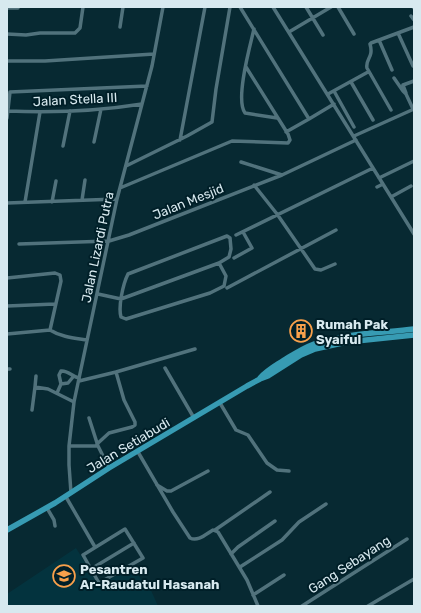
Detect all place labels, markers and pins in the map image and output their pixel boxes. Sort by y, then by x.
place label: Rumah Pak Syaiful [316,317,388,347]
building icon: Rumah Pak Syaiful [288,318,314,344]
place label: Pesantren Ar-Raudatul Hasanah [80,562,220,592]
school or university icon: Pesantren Ar-Raudatul Hasanah [51,563,77,589]

